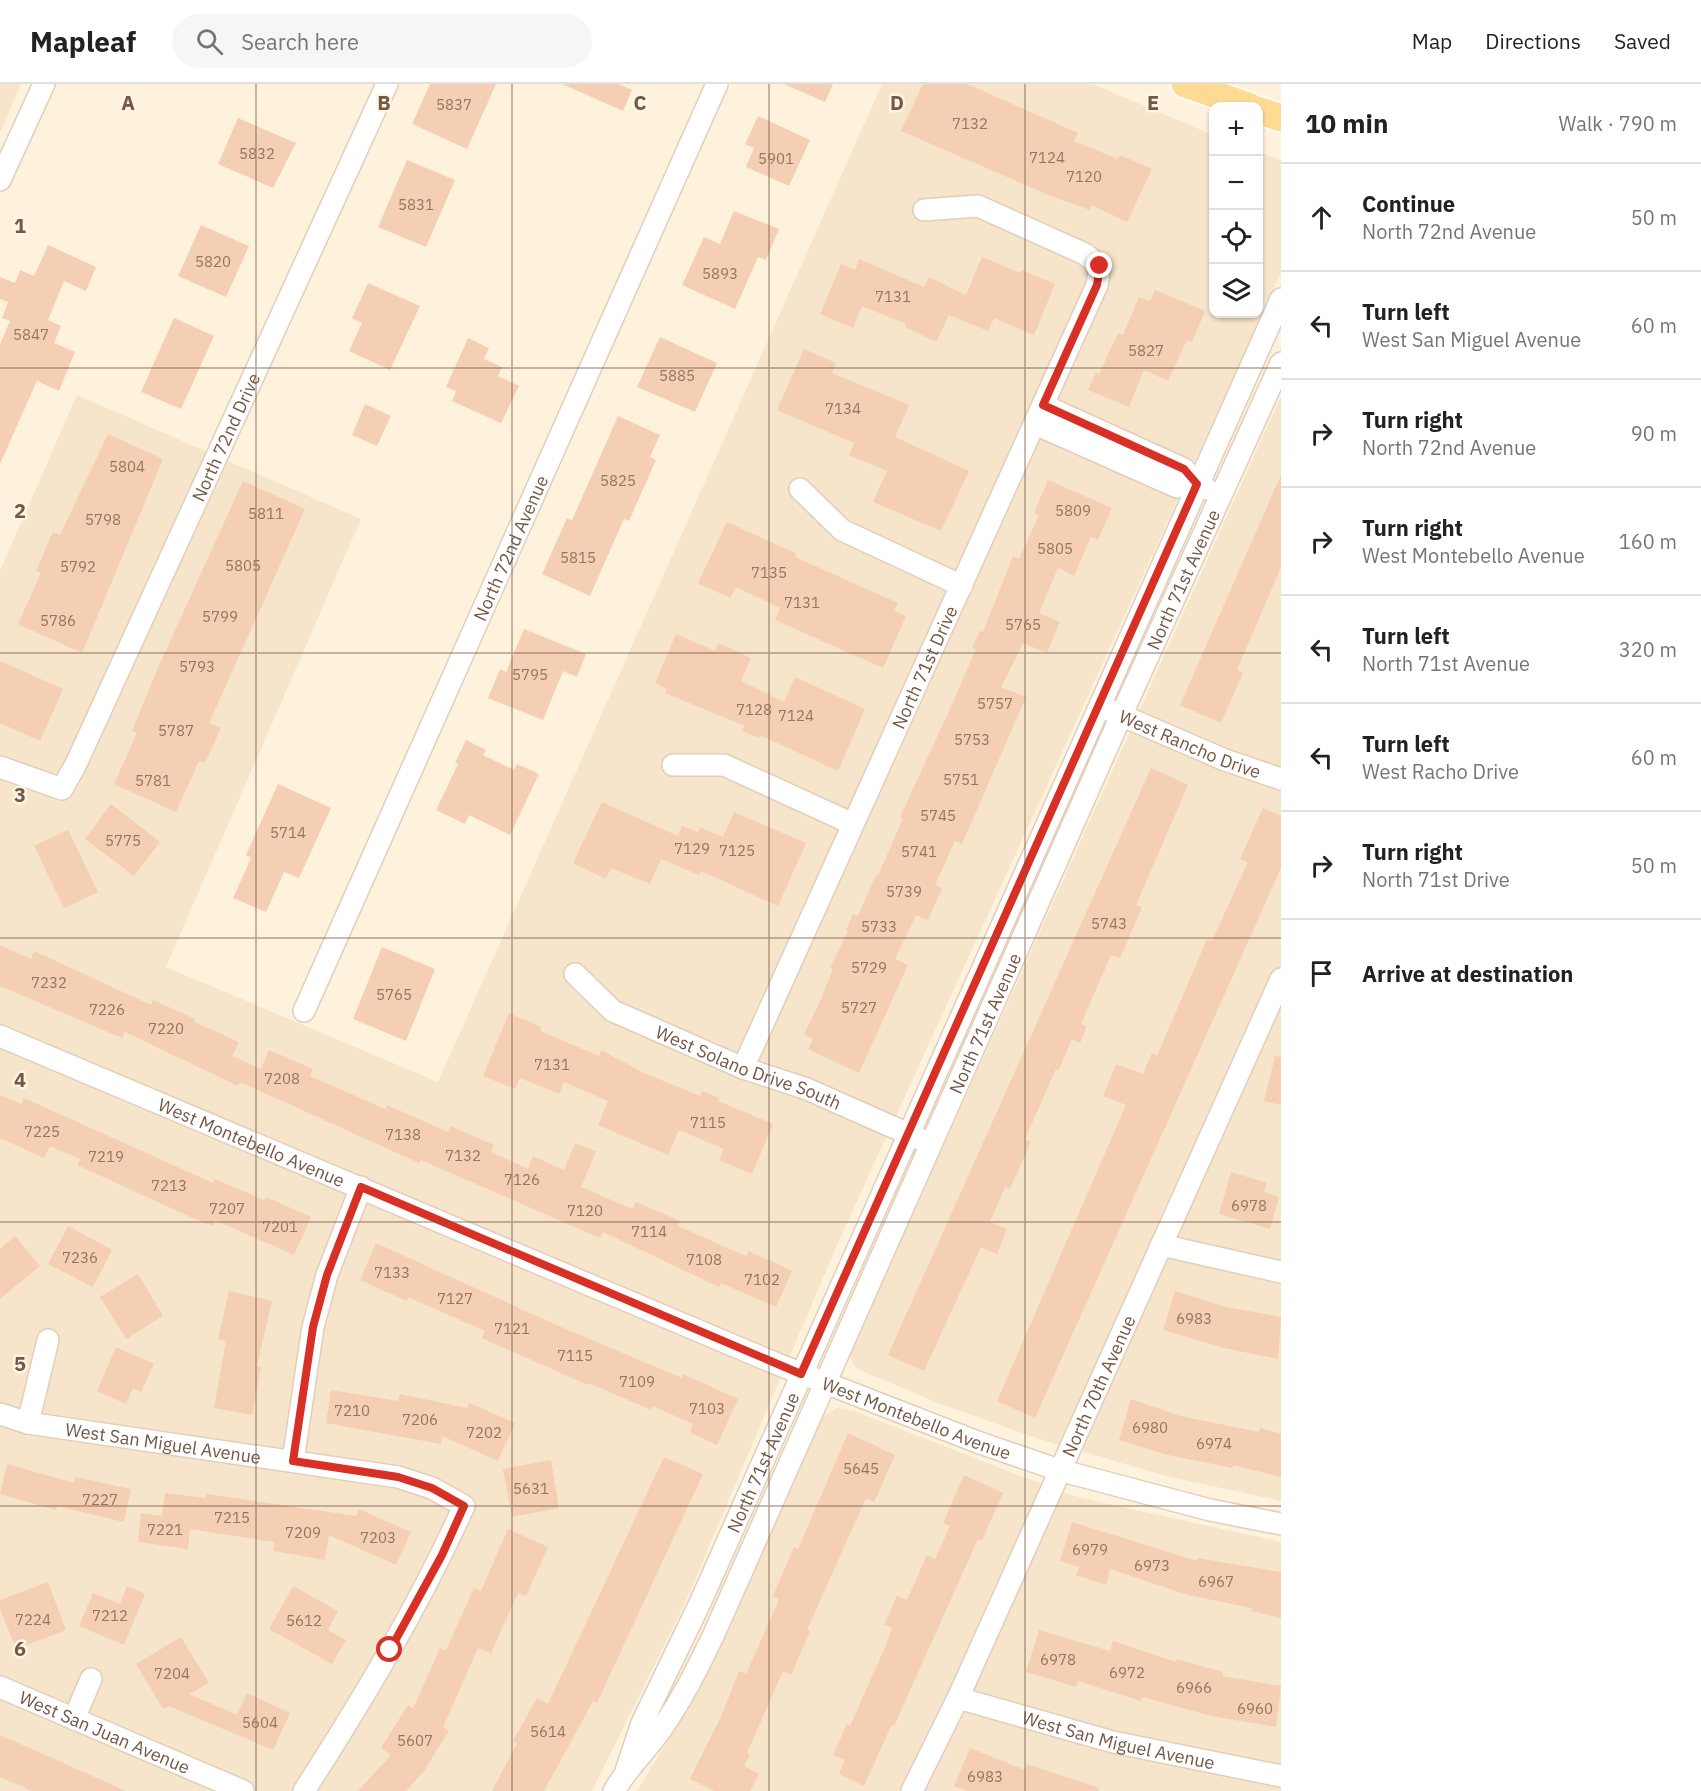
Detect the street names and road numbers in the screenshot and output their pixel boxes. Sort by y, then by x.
street label: North 72nd Drive [186,369,265,505]
street label: North 72nd Avenue [468,471,553,624]
street label: North 71st Avenue [1141,506,1225,653]
street label: North 71st Drive [886,602,962,732]
street label: West Rancho Drive [1116,704,1264,783]
street label: North 71st Avenue [944,949,1026,1097]
street label: West Solano Drive South [652,1020,845,1114]
street label: West Montebello Avenue [155,1093,348,1192]
street label: North 70th Avenue [1056,1311,1140,1460]
street label: West Montebello Avenue [819,1371,1014,1464]
street label: North 71st Avenue [721,1388,804,1536]
street label: West San Miguel Avenue [64,1417,263,1468]
street label: West San Juan Avenue [16,1685,194,1779]
street label: West San Miguel Avenue [1020,1705,1217,1774]

